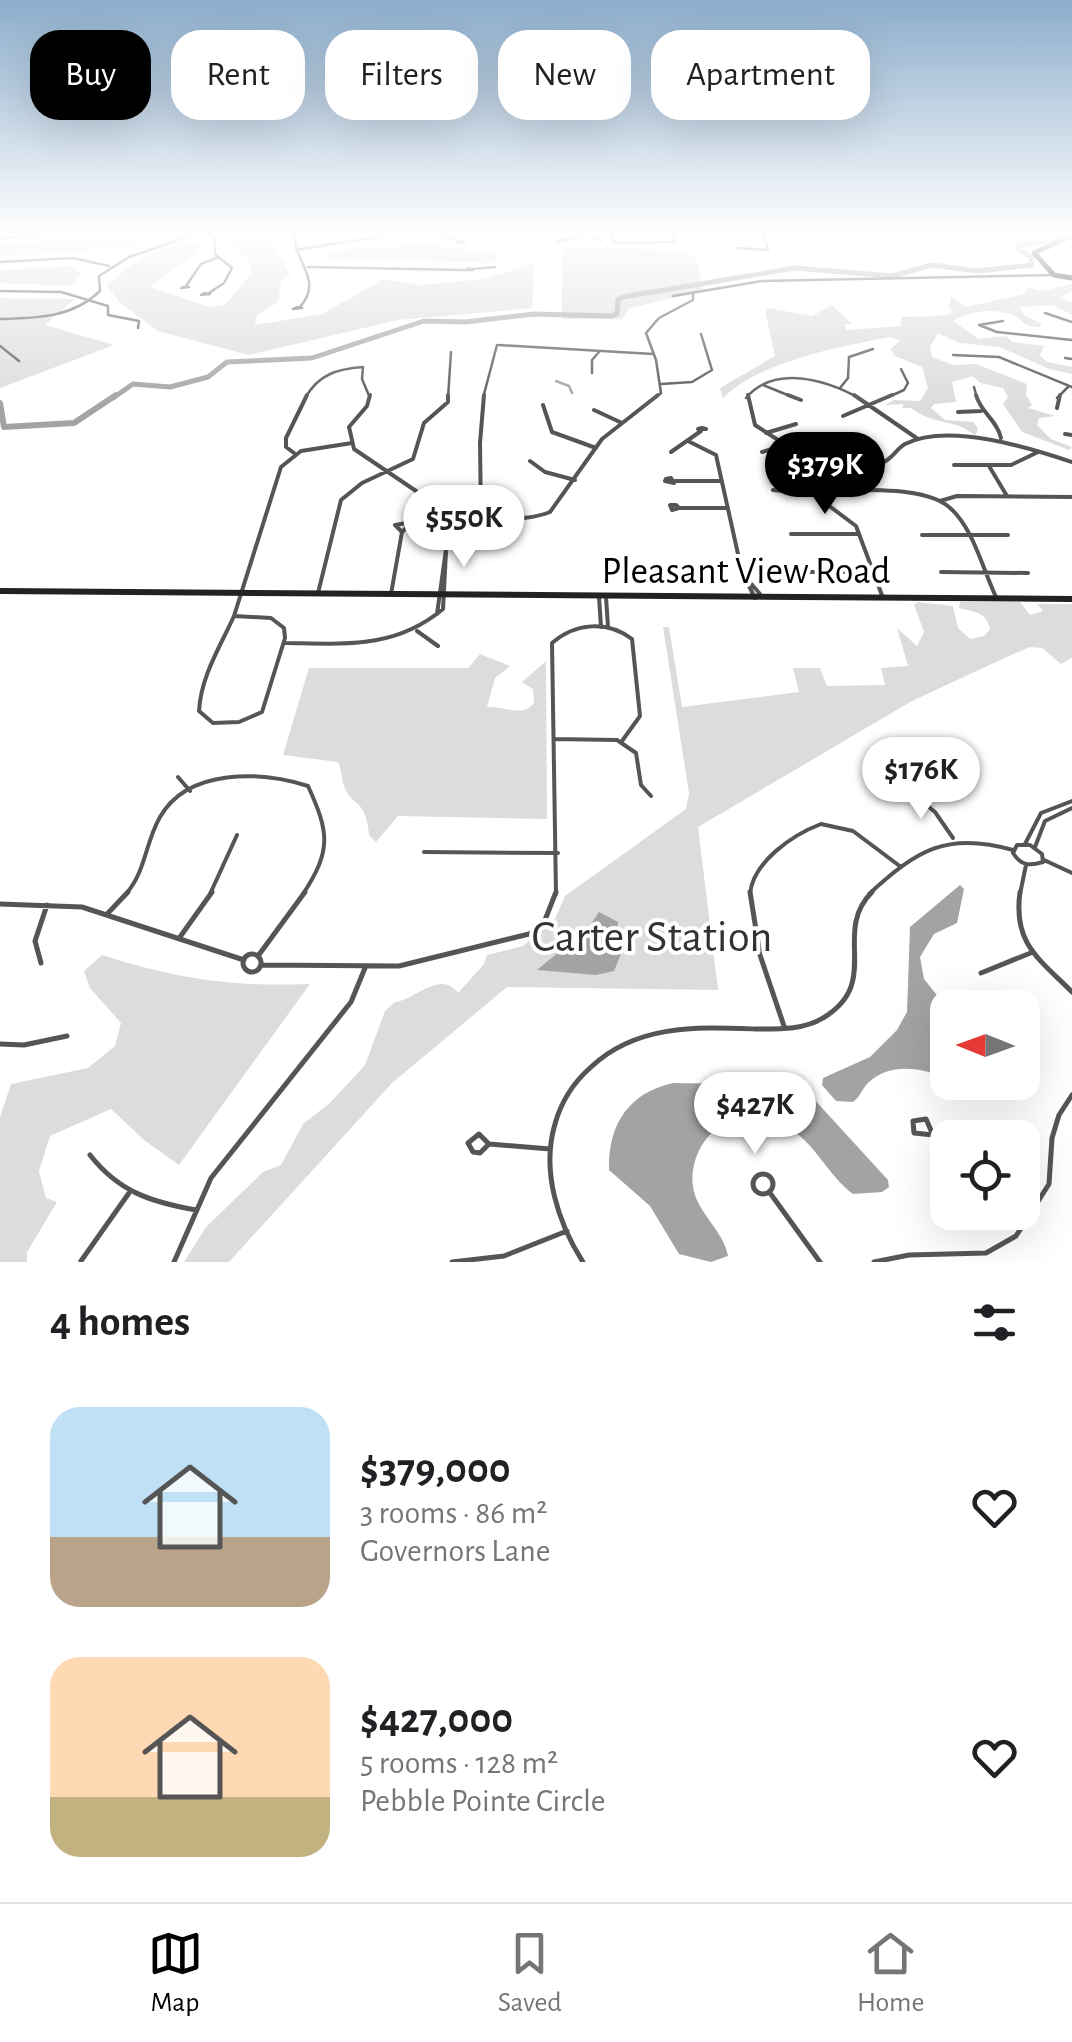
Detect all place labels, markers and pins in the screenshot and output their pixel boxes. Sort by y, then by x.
pin: $379K [755,432,895,517]
pin: $550K [394,485,534,570]
pin: $176K [851,737,991,822]
pin: $427K [685,1072,825,1157]

